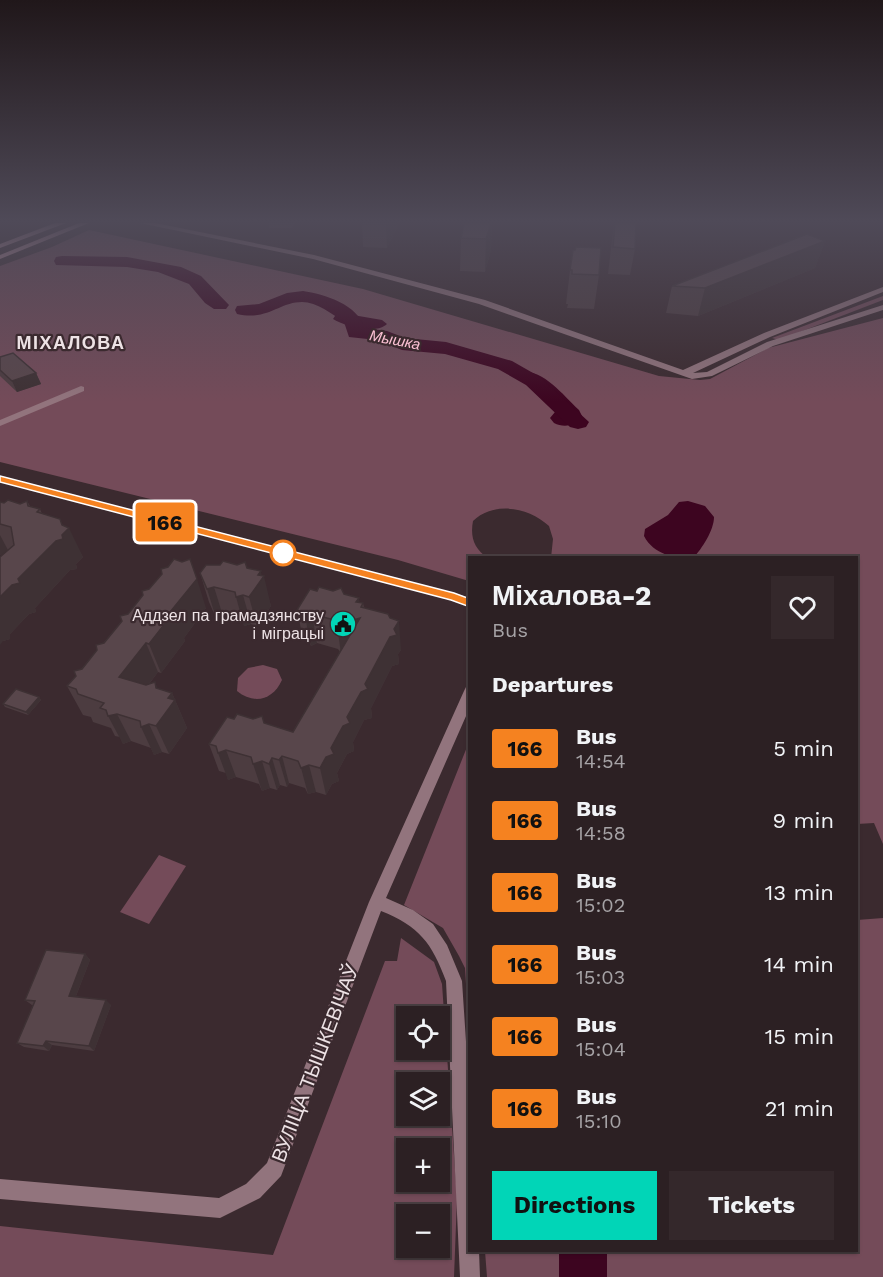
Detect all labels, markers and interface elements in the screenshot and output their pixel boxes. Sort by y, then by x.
water label: Мышка [368,326,422,354]
district label: МІХАЛОВА [17,332,125,353]
line badge: 166 [130,502,200,542]
text: 166 [148,510,182,535]
unlabelled marker [270,540,296,566]
button: heart [771,576,834,639]
text: Міхалова-2 [492,579,651,612]
place label: Аддзел па грамадзянству і міграцыі [132,606,324,643]
public building icon: Аддзел па грамадзянству і міграцыі [328,609,358,639]
text: Bus [492,618,528,642]
text: Departures [492,672,613,697]
text: Bus [576,724,616,749]
text: 166 [508,736,542,761]
text: 5 min [773,736,834,761]
text: 14:54 [576,749,626,773]
text: Bus [576,796,616,821]
text: 166 [508,808,542,833]
text: 9 min [772,808,834,833]
text: 14:58 [576,821,626,845]
text: Bus [576,868,616,893]
text: 166 [508,880,542,905]
text: 13 min [765,880,834,905]
text: 15:02 [576,893,625,917]
text: Bus [576,940,616,965]
text: 166 [508,952,542,977]
text: 14 min [764,952,834,977]
street label: ВУЛІЦА ТЫШКЕВІЧАЎ [266,960,364,1165]
text: 15:03 [576,965,625,989]
map controls [396,1006,450,1258]
button: locate [396,1006,450,1060]
text: Bus [576,1012,616,1037]
text: 166 [508,1024,542,1049]
text: 15 min [765,1024,834,1049]
text: 15:04 [576,1037,626,1061]
button: layers [396,1072,450,1126]
text: Bus [576,1084,616,1109]
text: 166 [508,1096,542,1121]
text: 21 min [765,1096,834,1121]
text: 15:10 [576,1109,622,1133]
button: + [396,1138,450,1192]
button: Directions [492,1171,657,1240]
button: Tickets [669,1171,834,1240]
button: − [396,1204,450,1258]

